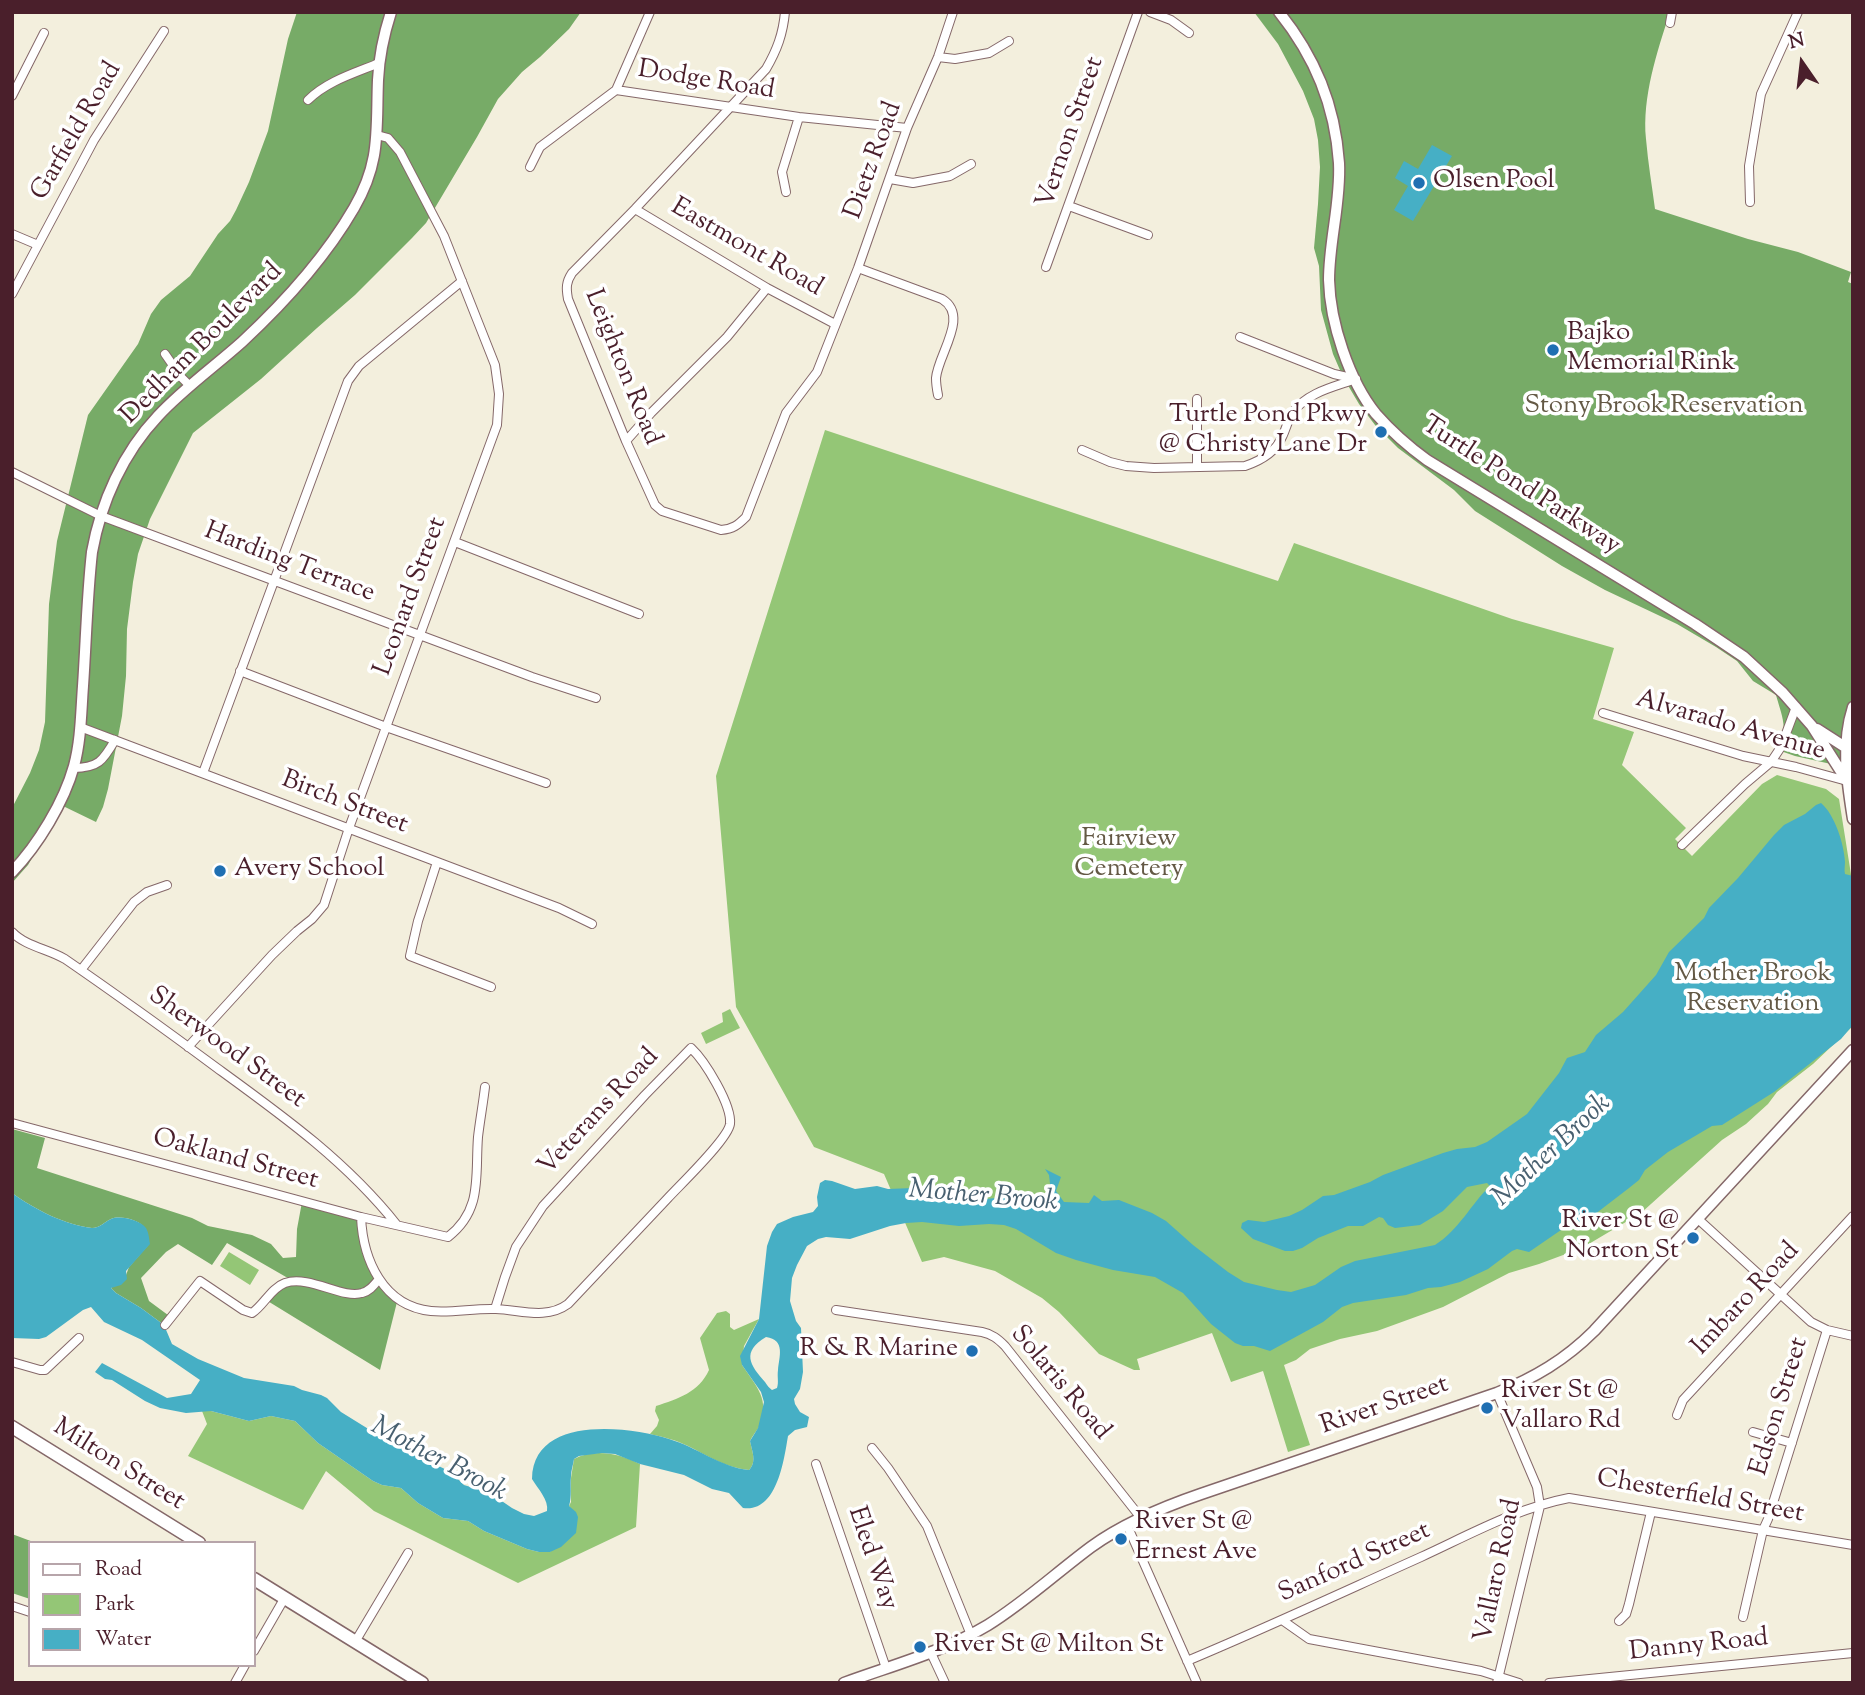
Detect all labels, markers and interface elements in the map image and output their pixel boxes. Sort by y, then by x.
text: N [1786,27,1807,57]
north arrow [1767,28,1837,98]
street label: Vernon Street [1032,53,1112,213]
street label: Dodge Road [635,56,777,108]
street label: Garfield Road [26,57,130,207]
street label: Dietz Road [839,98,911,224]
place label: Olsen Pool [1433,167,1555,199]
marker: Olsen Pool [1411,175,1427,191]
street label: Eastmont Road [664,193,828,305]
street label: Dedham Boulevard [116,258,290,432]
street label: Leighton Road [576,286,666,450]
place label: Bajko Memorial Rink [1567,319,1736,380]
marker: Bajko Memorial Rink [1545,342,1561,358]
park label: Stony Brook Reservation [1524,392,1804,424]
place label: Turtle Pond Pkwy @ Christy Lane Dr [1159,401,1367,462]
street label: Turtle Pond Parkway [1415,411,1625,563]
marker: Turtle Pond Pkwy @ Christy Lane Dr [1373,424,1389,440]
street label: Leonard Street [369,514,455,680]
street label: Harding Terrace [199,517,379,611]
street label: Alvarado Avenue [1632,685,1828,769]
street label: Birch Street [276,766,412,842]
park label: Fairview Cemetery [1074,825,1184,886]
place label: Avery School [234,855,385,887]
marker: Avery School [212,863,228,879]
park label: Mother Brook Reservation [1674,960,1832,1021]
street label: Sherwood Street [141,981,311,1117]
street label: Veterans Road [533,1043,667,1183]
water label: Mother Brook [1487,1089,1619,1215]
street label: Oakland Street [149,1124,321,1198]
water label: Mother Brook [907,1175,1059,1221]
place label: River St @ Norton St [1562,1207,1679,1268]
marker: River St @ Norton St [1685,1230,1701,1246]
street label: Imbaro Road [1687,1237,1807,1363]
street label: Solaris Road [1002,1320,1116,1448]
street label: Edson Street [1745,1334,1817,1480]
place label: R & R Marine [800,1335,958,1367]
marker: R & R Marine [964,1343,980,1359]
street label: River Street [1317,1371,1453,1443]
place label: River St @ Vallaro Rd [1501,1377,1621,1438]
marker: River St @ Vallaro Rd [1479,1400,1495,1416]
water label: Mother Brook [364,1411,512,1511]
street label: Milton Street [46,1413,190,1519]
street label: Chesterfield Street [1594,1464,1806,1532]
street label: Vallaro Road [1470,1497,1530,1645]
street label: Eled Way [839,1503,903,1615]
place label: River St @ Ernest Ave [1135,1508,1257,1570]
street label: Sanford Street [1274,1517,1436,1611]
marker: River St @ Ernest Ave [1113,1531,1129,1547]
legend [28,1541,256,1667]
text: Road [95,1555,142,1585]
text: Park [95,1590,135,1620]
street label: Danny Road [1628,1624,1770,1670]
text: Water [95,1625,151,1655]
place label: River St @ Milton St [934,1631,1164,1663]
marker: River St @ Milton St [912,1639,928,1655]

